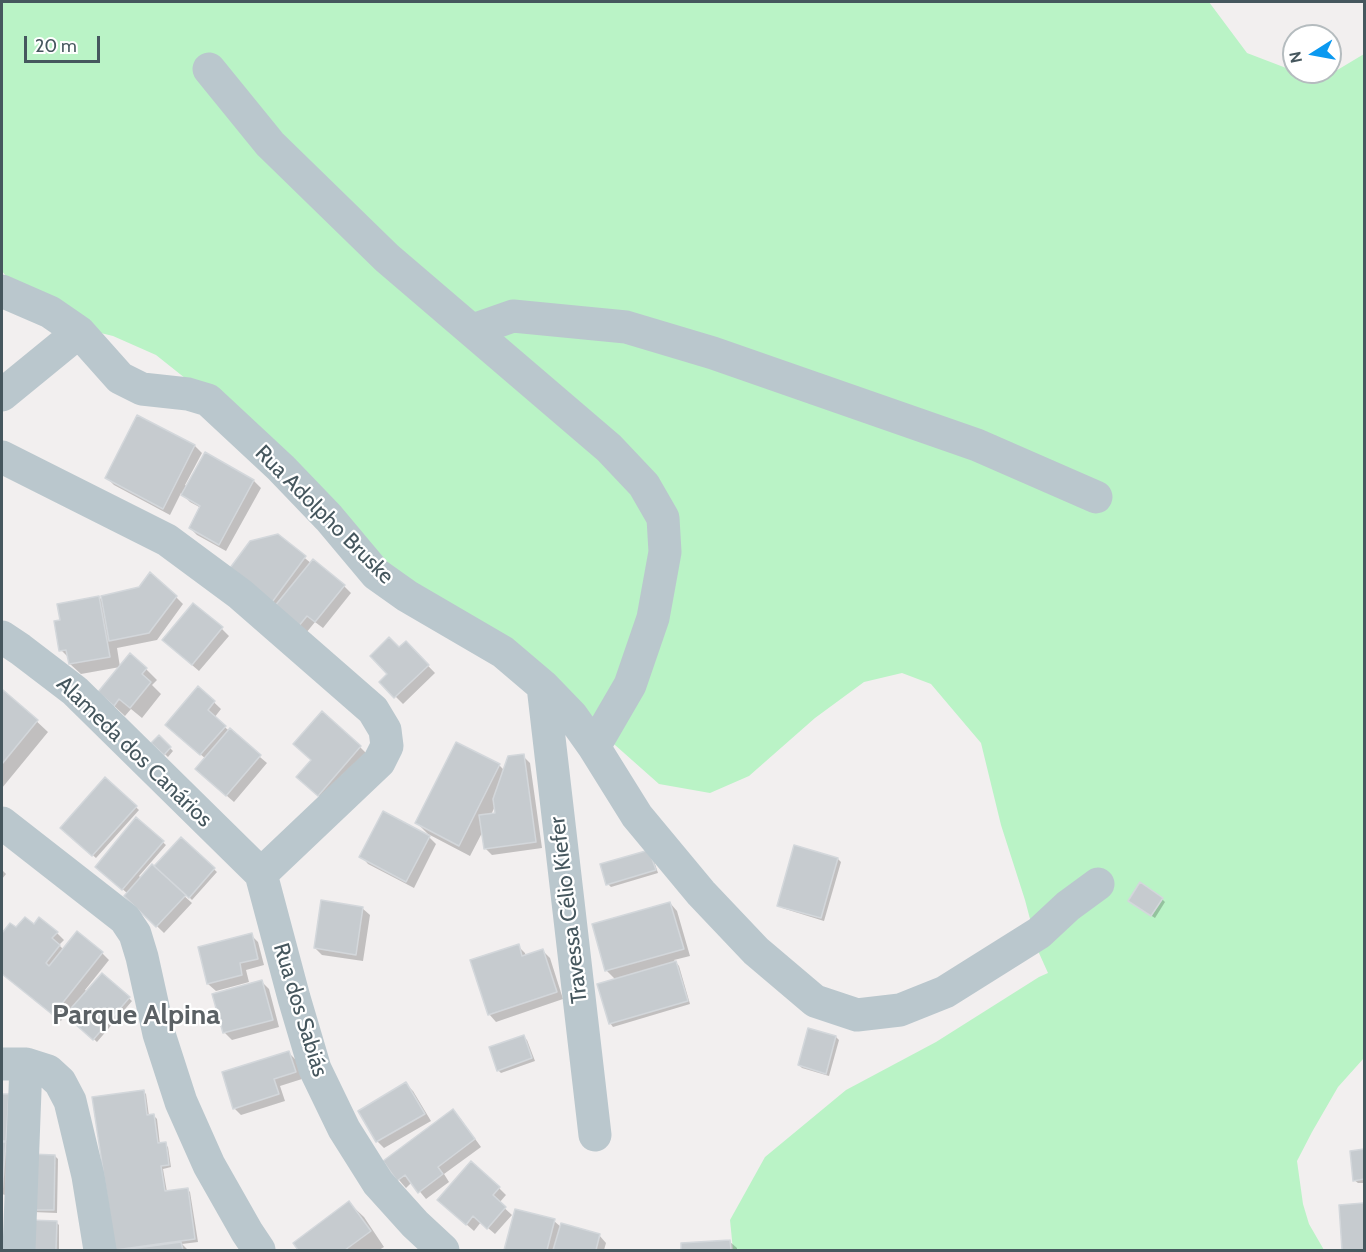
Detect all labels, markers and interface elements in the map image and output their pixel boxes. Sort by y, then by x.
scale bar [27,24,104,62]
north arrow [1282,24,1342,84]
text: 20 m [35,35,77,57]
text: N [1285,50,1306,65]
street label: Rua Adolpho Bruske [249,440,399,590]
street label: Alameda dos Canários [51,671,217,833]
street label: Travessa Célio Kiefer [544,815,594,1005]
street label: Rua dos Sabiás [267,940,333,1080]
district label: Parque Alpina [52,999,220,1033]

